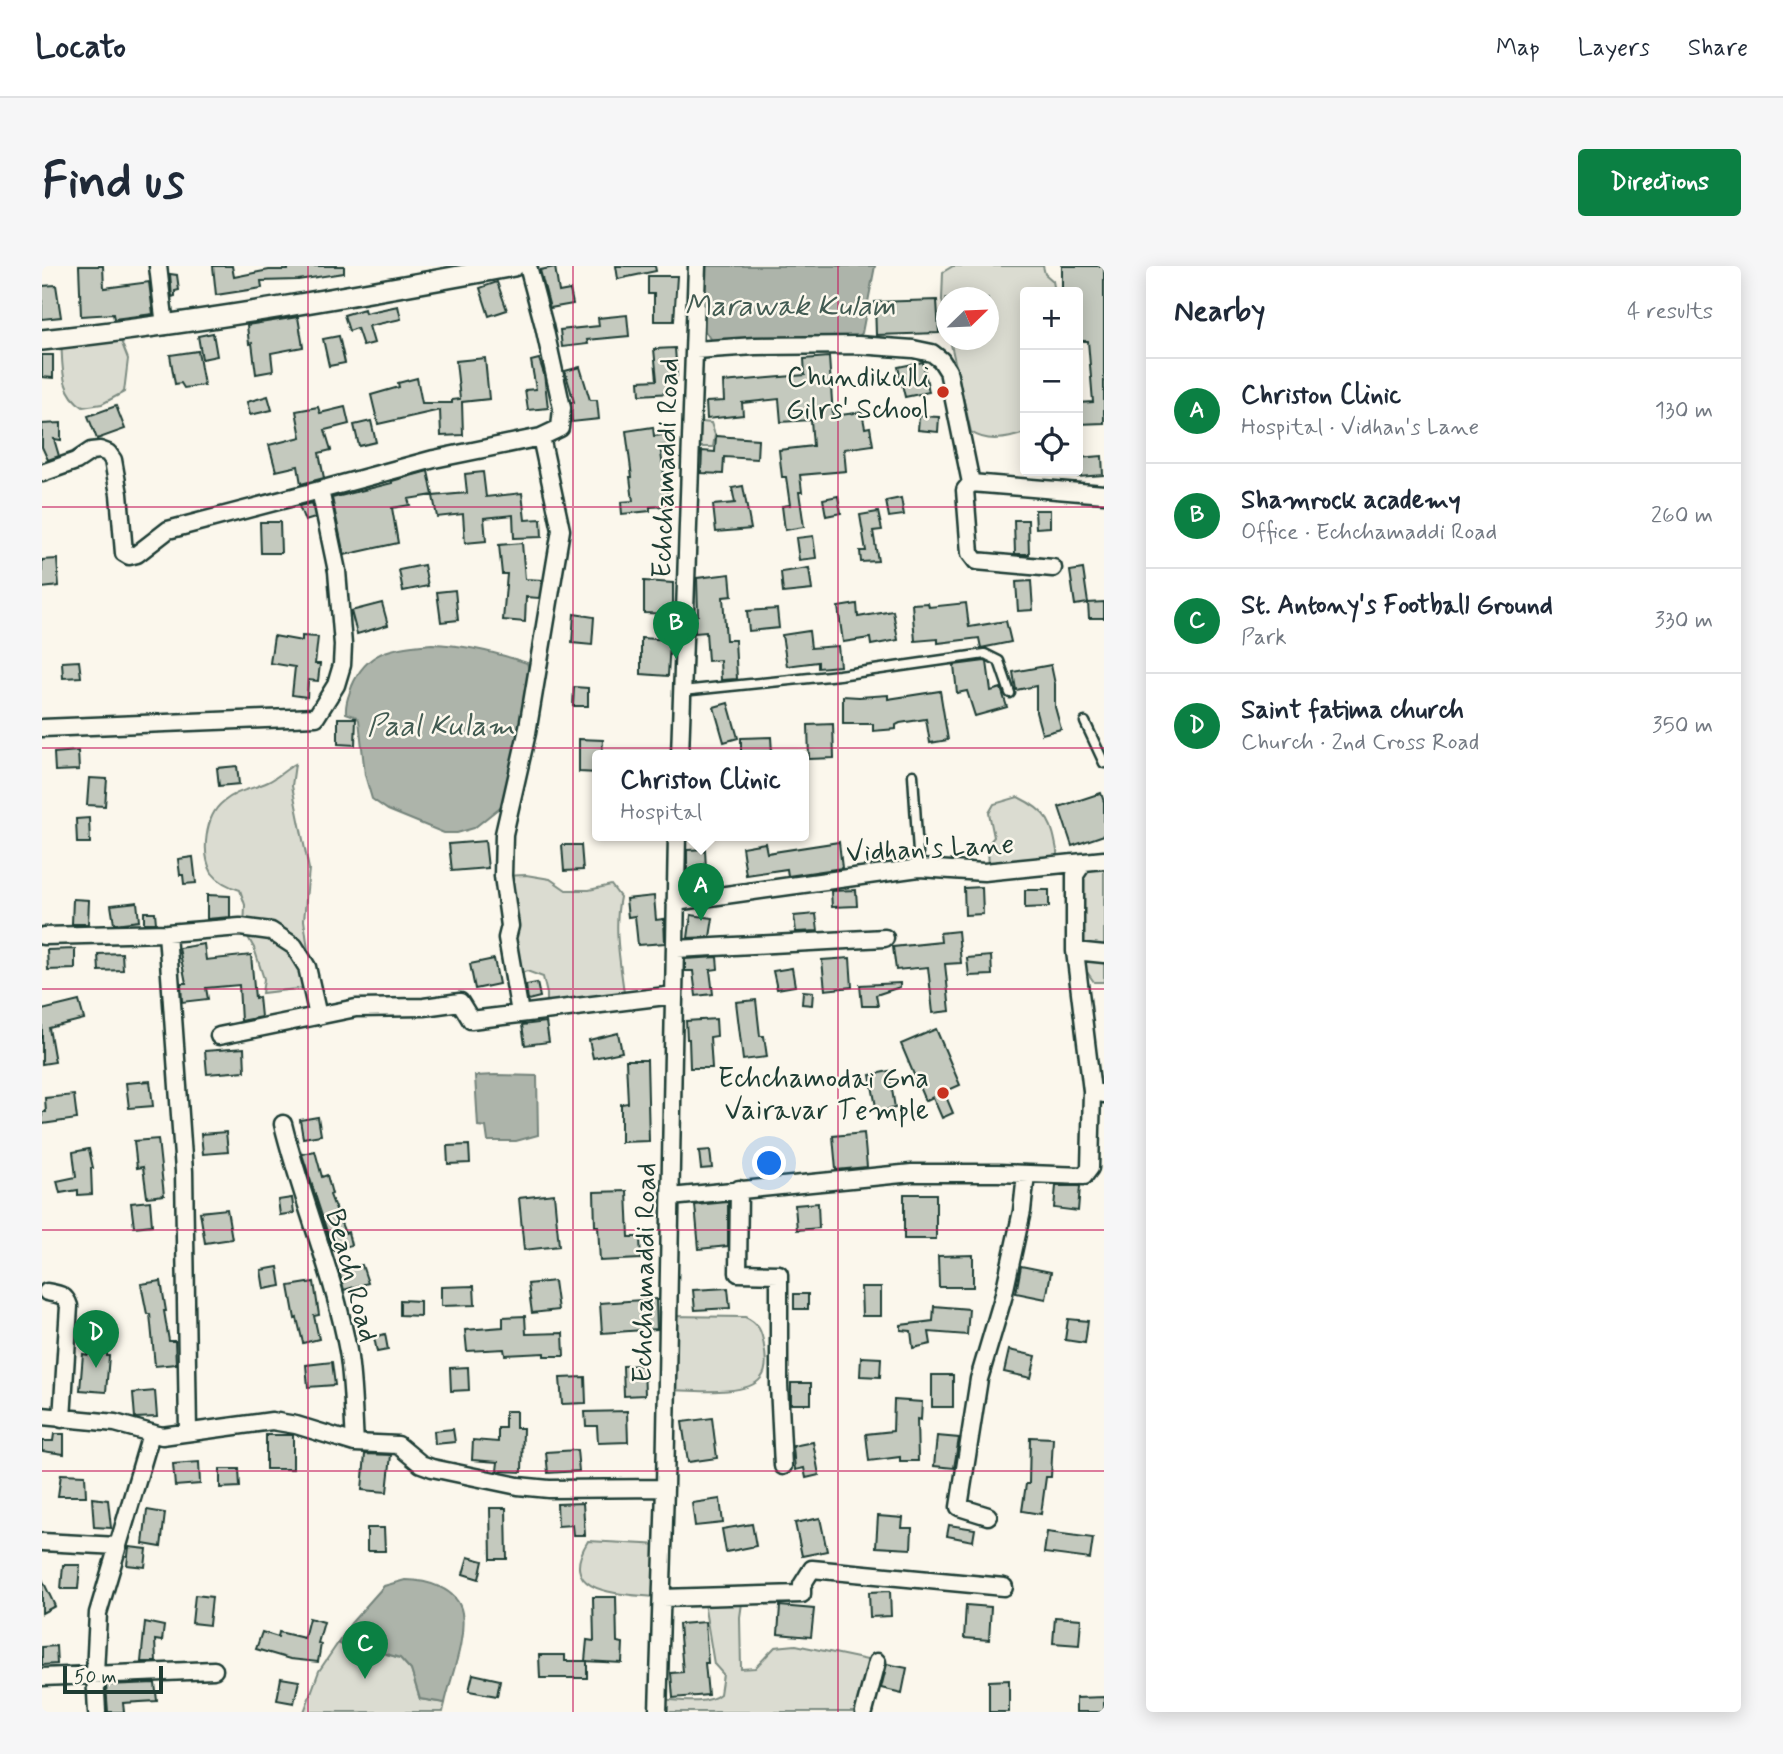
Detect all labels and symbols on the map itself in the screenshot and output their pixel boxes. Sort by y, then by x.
water label: Marawak Kulam [684,287,896,326]
north arrow [936,287,999,350]
street label: Echchamaddi Road [644,357,689,579]
place label: Chundikulli Gilrs' School [786,360,929,429]
marker: Chundikulli Gilrs' School [935,384,951,400]
pin: B [653,601,699,659]
water label: Paal Kulam [367,707,515,746]
street label: Vidhan's Lane [845,827,1015,872]
pin: A [678,863,724,921]
place label: Echchamodai Gna Vairavar Temple [718,1061,929,1130]
marker: Echchamodai Gna Vairavar Temple [935,1085,951,1101]
your location [752,1146,786,1180]
street label: Echchamaddi Road [625,1163,666,1384]
street label: Beach Road [315,1205,386,1346]
pin: D [73,1310,119,1368]
pin: C [342,1621,388,1679]
scale bar [63,1663,163,1695]

